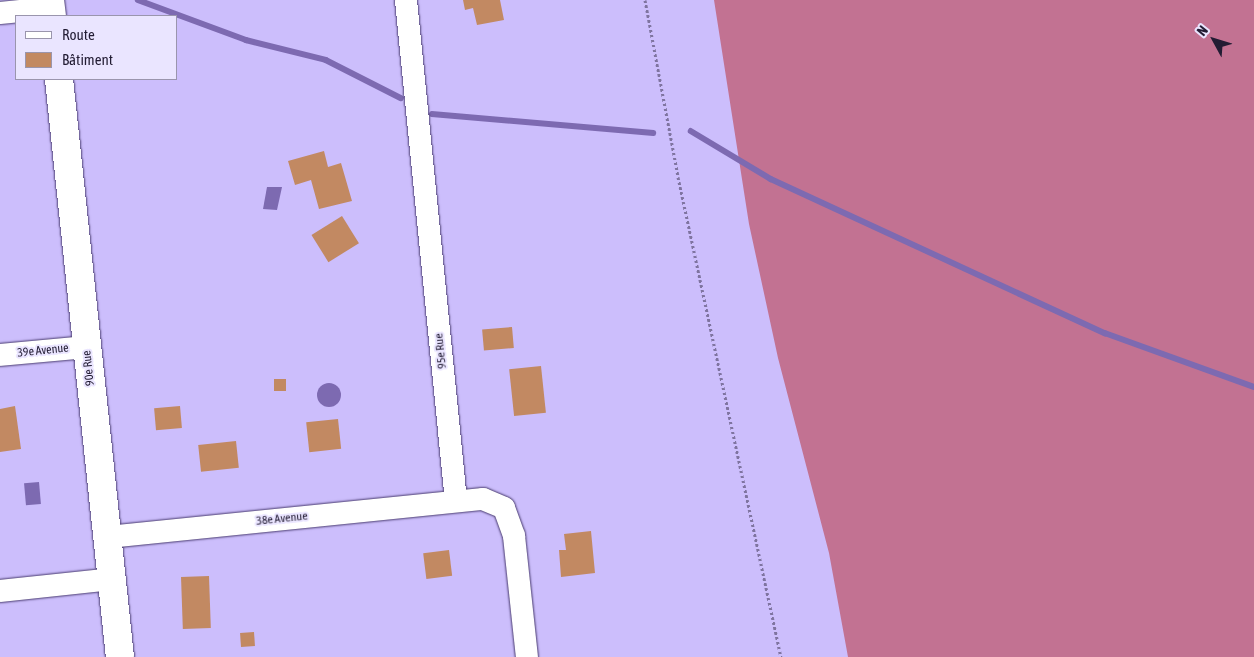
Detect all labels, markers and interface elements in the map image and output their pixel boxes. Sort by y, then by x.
legend [15,15,178,80]
north arrow [1189,15,1239,65]
text: N [1194,22,1211,39]
text: Route [62,26,95,43]
text: Bâtiment [62,51,113,68]
street label: 95e Rue [432,333,450,369]
street label: 39e Avenue [17,341,69,361]
street label: 90e Rue [80,350,98,386]
street label: 38e Avenue [256,509,308,529]

